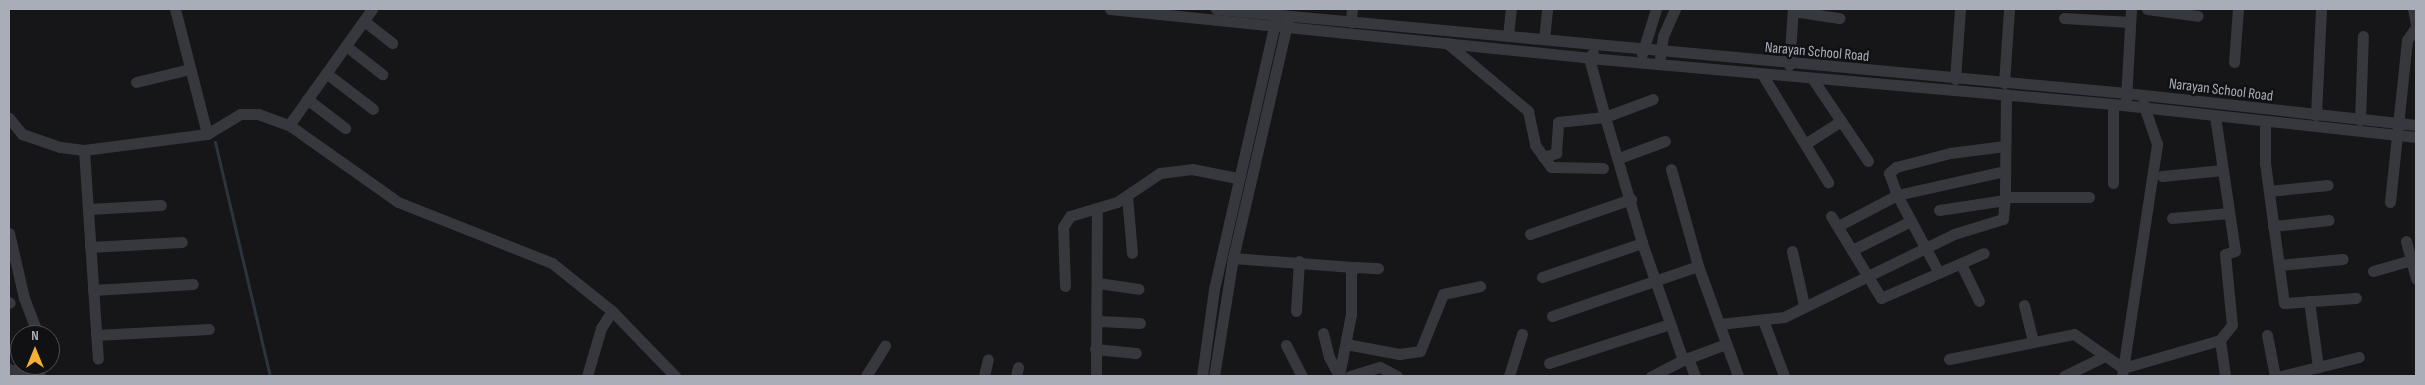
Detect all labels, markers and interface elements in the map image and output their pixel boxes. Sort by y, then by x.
street label: Narayan School Road [1764,38,1870,66]
street label: Narayan School Road [2168,75,2274,105]
north arrow [10,325,60,375]
text: N [31,327,39,344]

